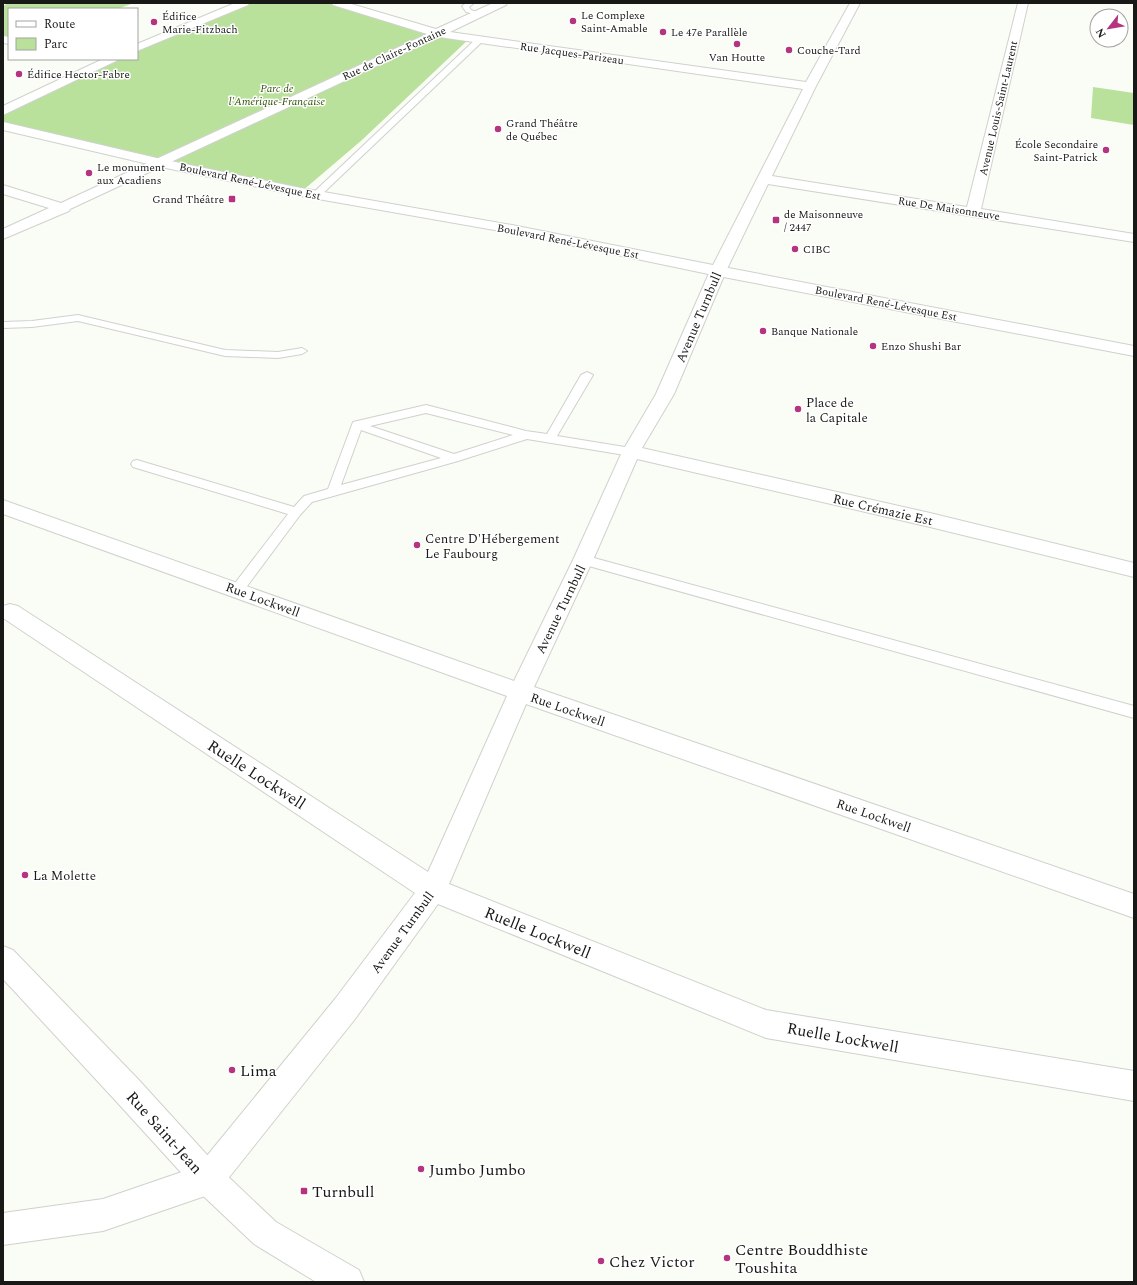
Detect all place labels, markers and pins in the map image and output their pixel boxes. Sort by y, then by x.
place label: Le Complexe Saint-Amable [581,7,647,37]
place label: Édifice Marie-Fitzbach [162,8,238,38]
marker: Le Complexe Saint-Amable [568,16,578,26]
marker: Édifice Marie-Fitzbach [149,17,159,27]
place label: Le 47e Parallèle [671,24,747,41]
marker: Le 47e Parallèle [658,27,668,37]
marker: Van Houtte [732,39,742,49]
place label: Couche-Tard [797,42,861,59]
marker: Couche-Tard [784,45,794,55]
place label: Van Houtte [709,49,765,66]
place label: Édifice Hector-Fabre [27,66,130,83]
marker: Édifice Hector-Fabre [14,69,24,79]
place label: Grand Théâtre de Québec [506,115,578,145]
marker: Grand Théâtre de Québec [493,124,503,134]
place label: École Secondaire Saint-Patrick [1015,136,1098,166]
marker: École Secondaire Saint-Patrick [1101,145,1111,155]
place label: Le monument aux Acadiens [97,159,165,189]
marker: Le monument aux Acadiens [84,168,94,178]
place label: Grand Théâtre [152,191,224,208]
marker: Grand Théâtre [227,194,237,204]
place label: de Maisonneuve / 2447 [784,206,863,236]
marker: de Maisonneuve / 2447 [771,215,781,225]
place label: CIBC [803,241,831,258]
marker: CIBC [790,244,800,254]
place label: Banque Nationale [771,323,858,340]
marker: Banque Nationale [758,326,768,336]
place label: Enzo Shushi Bar [881,338,962,355]
marker: Enzo Shushi Bar [868,341,878,351]
place label: Place de la Capitale [806,393,868,428]
marker: Place de la Capitale [793,404,803,414]
place label: Centre D'Hébergement Le Faubourg [425,529,560,564]
marker: Centre D'Hébergement Le Faubourg [412,540,422,550]
place label: La Molette [33,866,96,886]
marker: La Molette [20,870,30,880]
place label: Lima [240,1059,277,1083]
marker: Lima [227,1065,237,1075]
place label: Jumbo Jumbo [429,1158,526,1182]
marker: Jumbo Jumbo [416,1164,426,1174]
place label: Turnbull [312,1180,374,1204]
marker: Turnbull [299,1186,309,1196]
place label: Centre Bouddhiste Toushita [735,1238,868,1280]
place label: Chez Victor [609,1250,695,1274]
marker: Centre Bouddhiste Toushita [722,1253,732,1263]
marker: Chez Victor [596,1256,606,1266]

